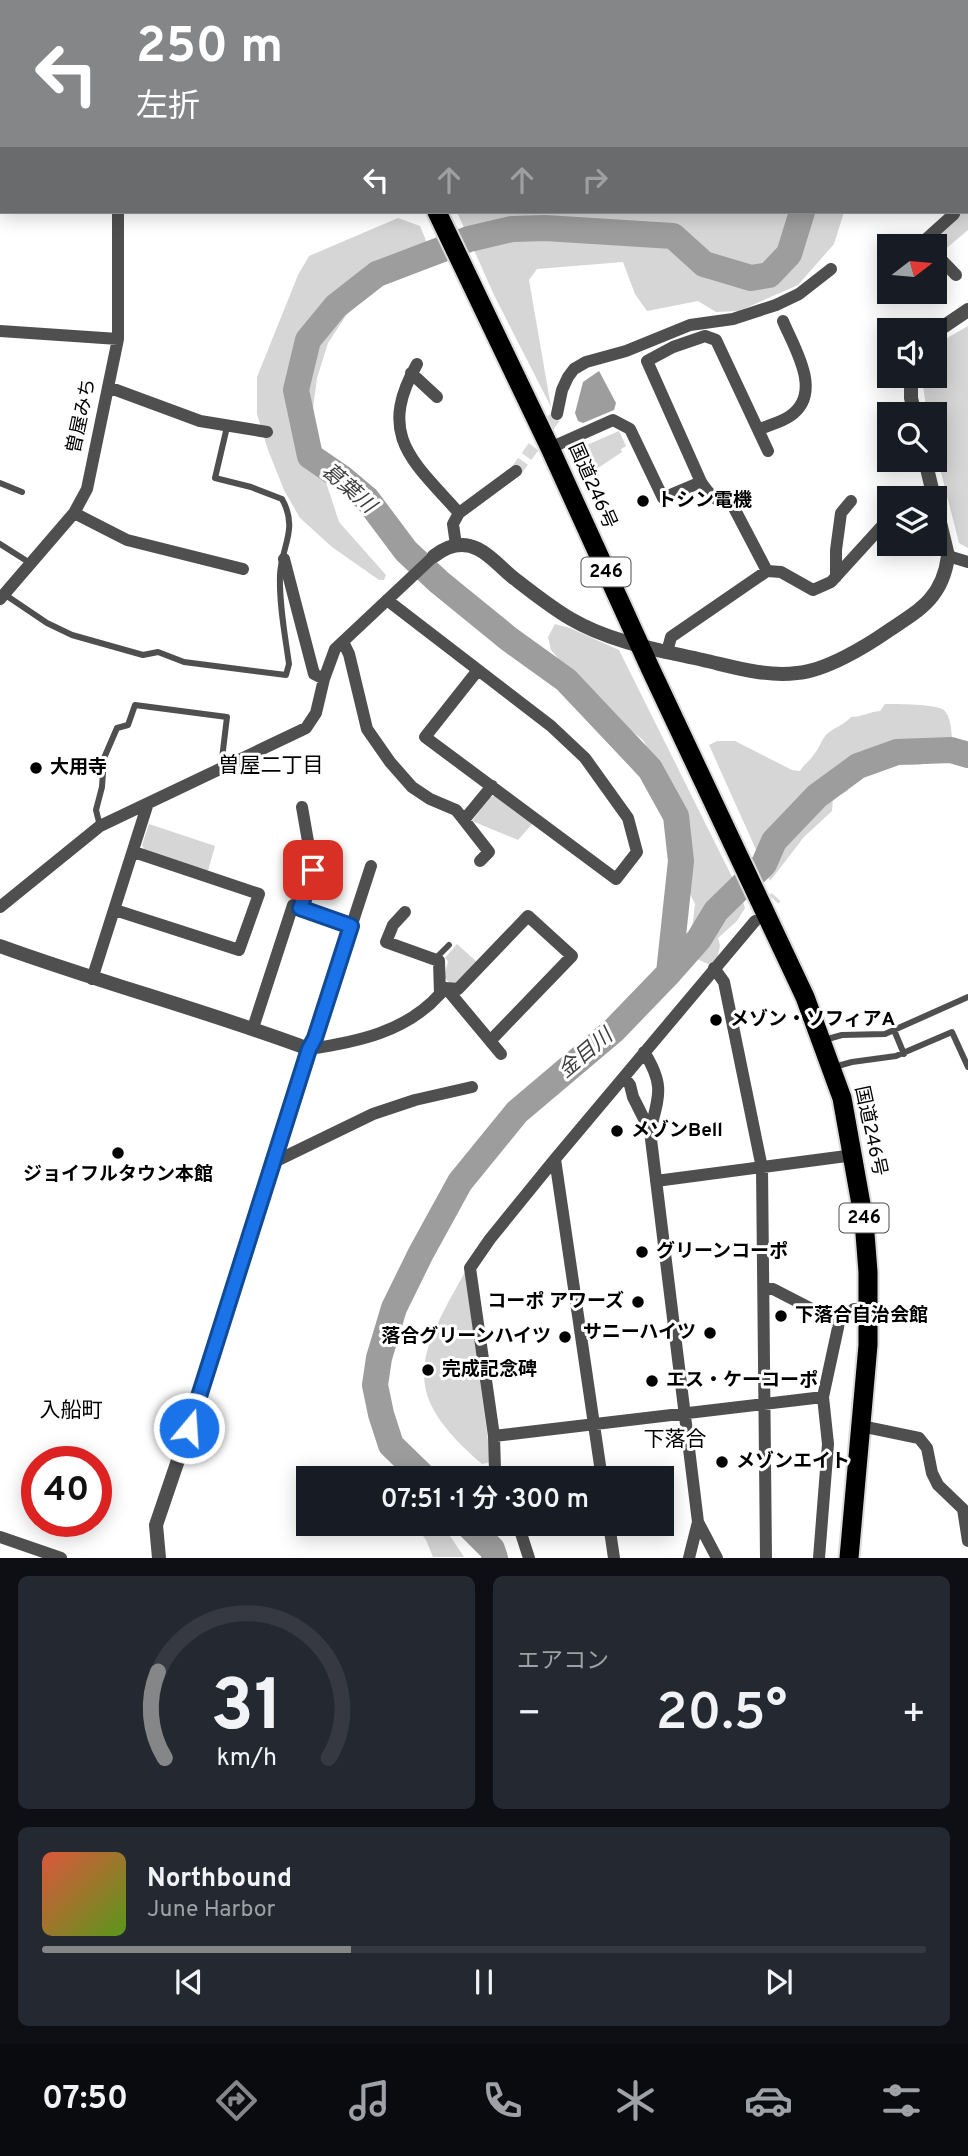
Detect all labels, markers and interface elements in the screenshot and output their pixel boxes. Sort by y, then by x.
text: 250 m [136,18,283,80]
icon: left [21,28,112,119]
text: 左折 [136,88,200,128]
icon: left [357,161,395,199]
icon: ahead [430,161,468,199]
icon: ahead [503,161,541,199]
icon: right [576,161,614,199]
north arrow [877,234,947,304]
map controls [877,234,947,556]
button: sound [877,318,947,388]
street label: 曽屋みち [62,376,102,456]
button: search [877,402,947,472]
street label: 国道246号 [562,439,622,533]
water label: 葛葉川 [315,458,382,521]
button: layers [877,486,947,556]
place label: トシン電機 [657,489,752,513]
marker: トシン電機 [635,493,651,509]
road number: 246 [582,558,630,586]
district label: 曽屋二丁目 [219,753,324,780]
place label: 大用寺 [50,756,107,780]
marker: 大用寺 [28,760,44,776]
pin [283,840,343,900]
icon: arrive [294,851,332,889]
place label: メゾン・ソフィアA [730,1008,896,1032]
marker: メゾン・ソフィアA [708,1012,724,1028]
water label: 金目川 [553,1022,620,1085]
street label: 国道246号 [849,1084,891,1178]
place label: メゾンBell [631,1119,723,1143]
marker: メゾンBell [609,1123,625,1139]
marker: ジョイフルタウン本館 [110,1145,126,1161]
place label: ジョイフルタウン本館 [23,1163,213,1187]
road number: 246 [840,1204,888,1232]
place label: グリーンコーポ [656,1240,788,1264]
marker: グリーンコーポ [634,1244,650,1260]
place label: コーポ アワーズ [487,1290,624,1314]
marker: コーポ アワーズ [630,1294,646,1310]
place label: 下落合自治会館 [795,1304,928,1328]
marker: 下落合自治会館 [773,1308,789,1324]
place label: サニーハイツ [583,1321,696,1345]
place label: 落合グリーンハイツ [381,1325,551,1349]
marker: サニーハイツ [702,1325,718,1341]
marker: 落合グリーンハイツ [557,1329,573,1345]
place label: 完成記念碑 [442,1358,537,1382]
marker: 完成記念碑 [420,1362,436,1378]
place label: エス・ケーコーポ [666,1369,818,1393]
marker: エス・ケーコーポ [644,1373,660,1389]
position arrow [152,1391,226,1465]
district label: 入船町 [40,1398,103,1425]
district label: 下落合 [644,1427,707,1454]
speed limit sign: 40 [21,1446,112,1537]
place label: メゾンエイト [736,1450,850,1474]
marker: メゾンエイト [714,1454,730,1470]
text: 07:51 · 1 分 · 300 m [381,1484,589,1517]
text: エアコン [517,1648,609,1677]
text: 31 [210,1665,283,1757]
text: 20.5° [656,1682,787,1748]
text: − [517,1691,542,1740]
text: + [901,1691,926,1740]
text: km/h [216,1743,277,1775]
text: Northbound [147,1863,292,1896]
text: June Harbor [147,1896,275,1925]
icon: previous [170,1963,208,2001]
icon: pause [465,1963,503,2001]
icon: next [760,1963,798,2001]
icon: directions [212,2076,261,2125]
icon: music [345,2076,394,2125]
icon: phone [478,2076,527,2125]
icon: climate [611,2076,660,2125]
icon: car [744,2076,793,2125]
icon: filters [877,2076,926,2125]
text: 07:50 [42,2080,128,2120]

